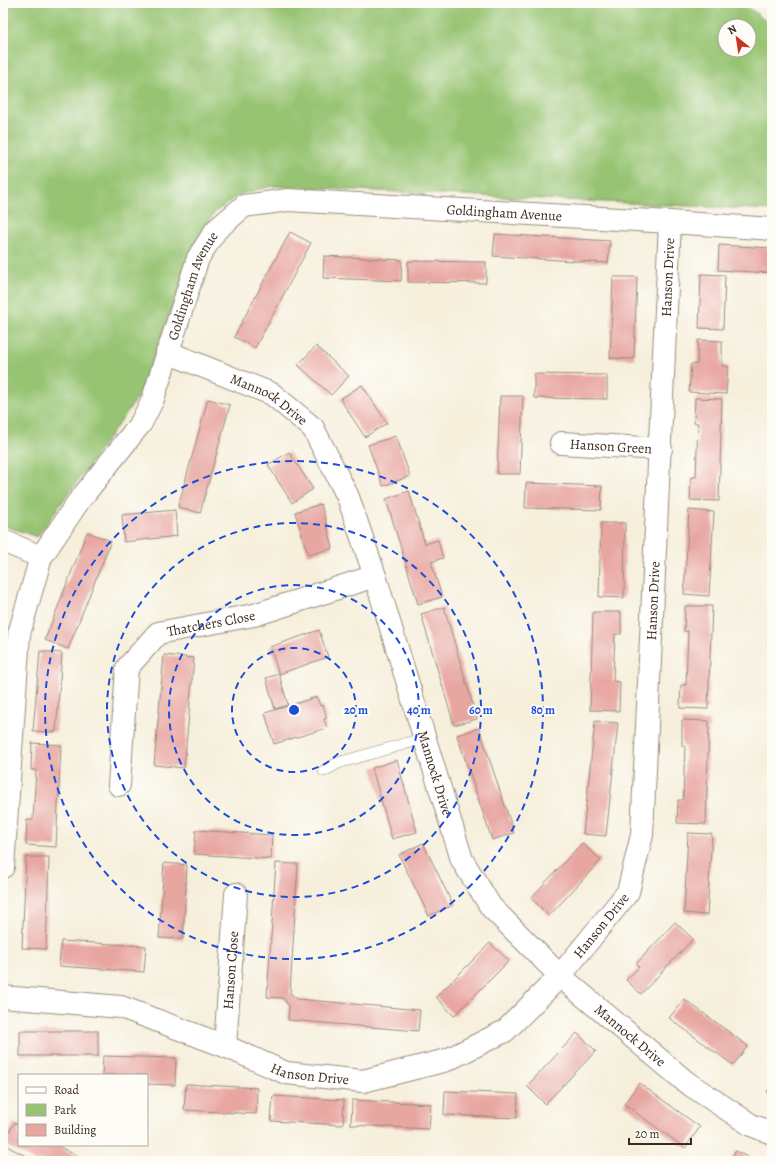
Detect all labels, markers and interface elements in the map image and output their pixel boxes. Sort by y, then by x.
north arrow [717,18,757,58]
text: N [725,21,739,38]
street label: Goldingham Avenue [446,200,563,225]
street label: Goldingham Avenue [163,228,222,343]
street label: Hanson Drive [656,237,679,317]
street label: Mannock Drive [228,369,312,429]
street label: Hanson Green [569,434,653,458]
street label: Hanson Drive [641,561,664,641]
street label: Thatchers Close [165,605,257,641]
text: 20 m [344,702,368,718]
text: 40 m [407,702,431,718]
text: 60 m [469,702,493,718]
text: 80 m [531,702,555,718]
centre of rings [287,703,301,717]
street label: Mannock Drive [413,728,457,818]
street label: Hanson Drive [569,889,633,962]
street label: Hanson Close [218,930,243,1010]
street label: Mannock Drive [591,1000,670,1071]
street label: Hanson Drive [268,1058,350,1089]
legend [18,1074,148,1146]
text: Road [54,1082,80,1098]
text: Park [54,1102,77,1118]
scale bar [629,1120,691,1146]
text: Building [54,1122,96,1138]
text: 20 m [635,1126,659,1142]

